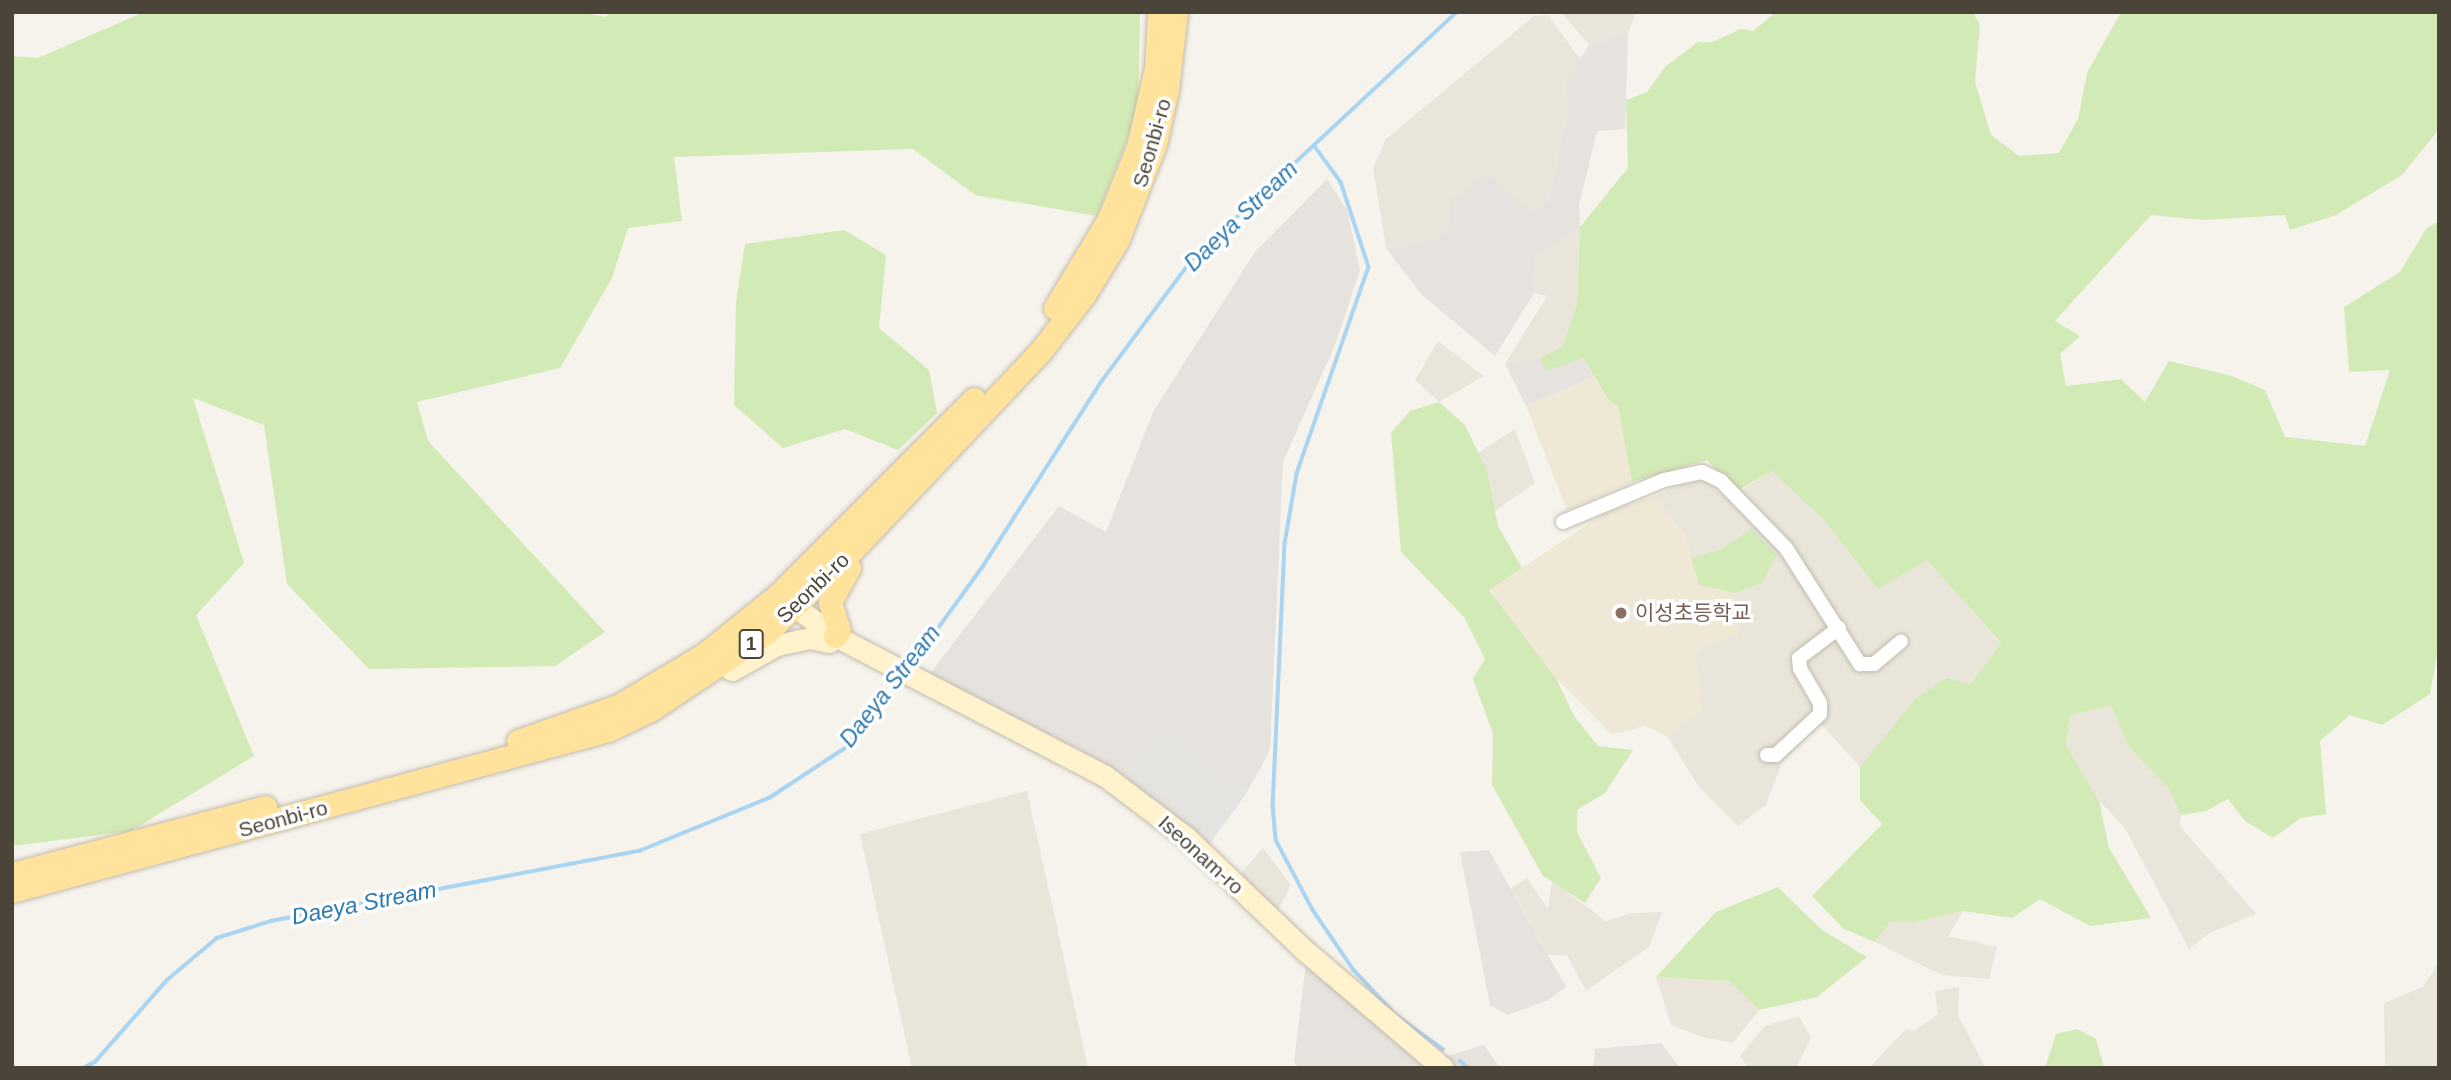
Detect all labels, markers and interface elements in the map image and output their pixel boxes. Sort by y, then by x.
street label: Seonbi-ro [1127,96,1177,190]
water label: Daeya Stream [1179,155,1303,277]
street label: Seonbi-ro [771,547,855,629]
place label: 이성초등학교 [1635,600,1751,626]
marker: 이성초등학교 [1613,605,1629,621]
water label: Daeya Stream [834,620,946,752]
road number: 1 [737,628,765,660]
street label: Seonbi-ro [236,795,330,843]
street label: Iseonam-ro [1153,810,1249,900]
water label: Daeya Stream [289,875,439,931]

